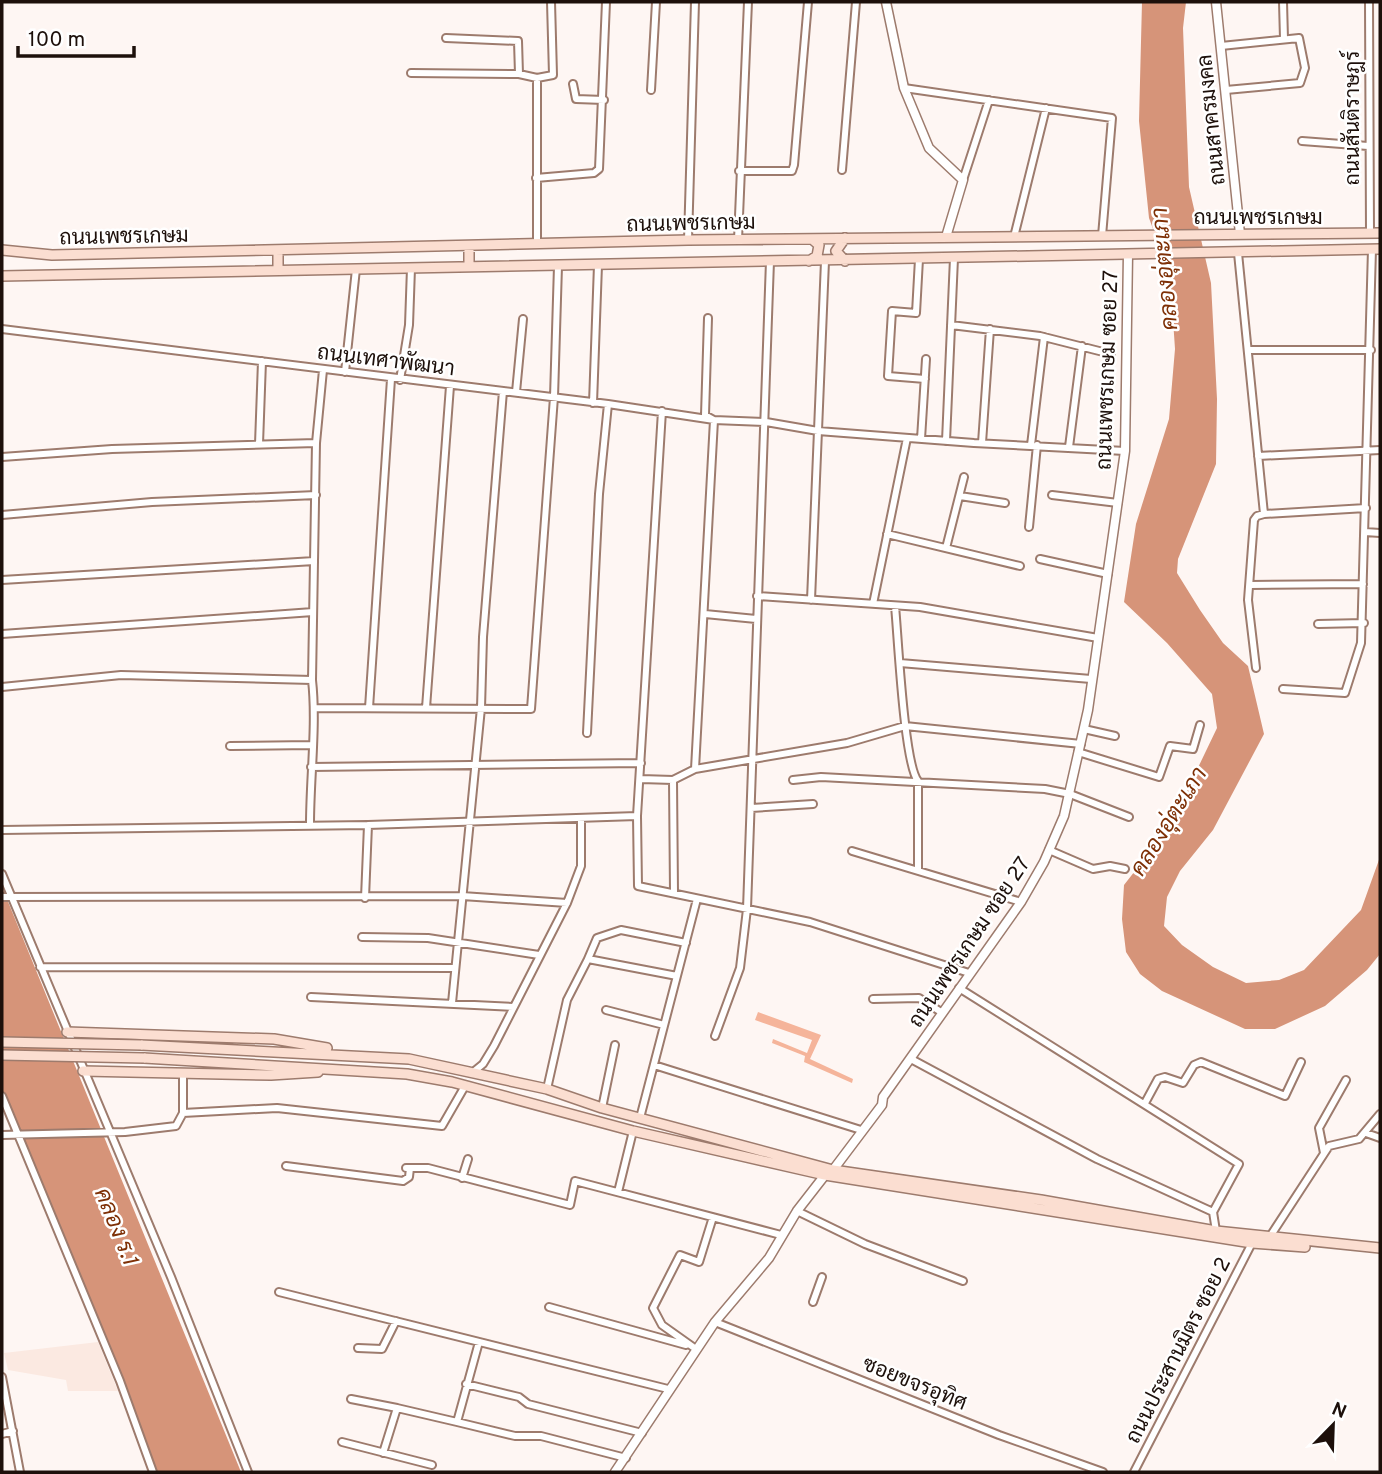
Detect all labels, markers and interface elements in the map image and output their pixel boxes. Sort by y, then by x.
scale bar [18,14,133,58]
text: 100 m [28,27,85,54]
street label: ถนนสันติราษฎร์ [1338,51,1367,185]
street label: ถนนสาครมงคล [1192,53,1233,187]
street label: ถนนเพชรเกษม [1193,205,1323,232]
water label: คลองอุ่ตะเภา [1145,206,1186,332]
street label: ถนนเพชรเกษม [626,210,756,239]
street label: ถนนเพชรเกษม [59,223,189,252]
street label: ถนนเพชรเกษม ซอย 27 [1092,270,1125,470]
street label: ถนนเทศาพัฒนา [316,340,456,383]
water label: คลองอุ่ตะเภา [1123,761,1215,882]
street label: ถนนเพชรเกษม ซอย 27 [903,852,1037,1033]
water label: คลอง ร.1 [86,1184,144,1271]
street label: ถนนประสานมิตร ซอย 2 [1121,1253,1238,1448]
street label: ซอยขจรอุทิศ [858,1351,971,1418]
north arrow [1298,1390,1368,1460]
text: N [1328,1397,1350,1425]

